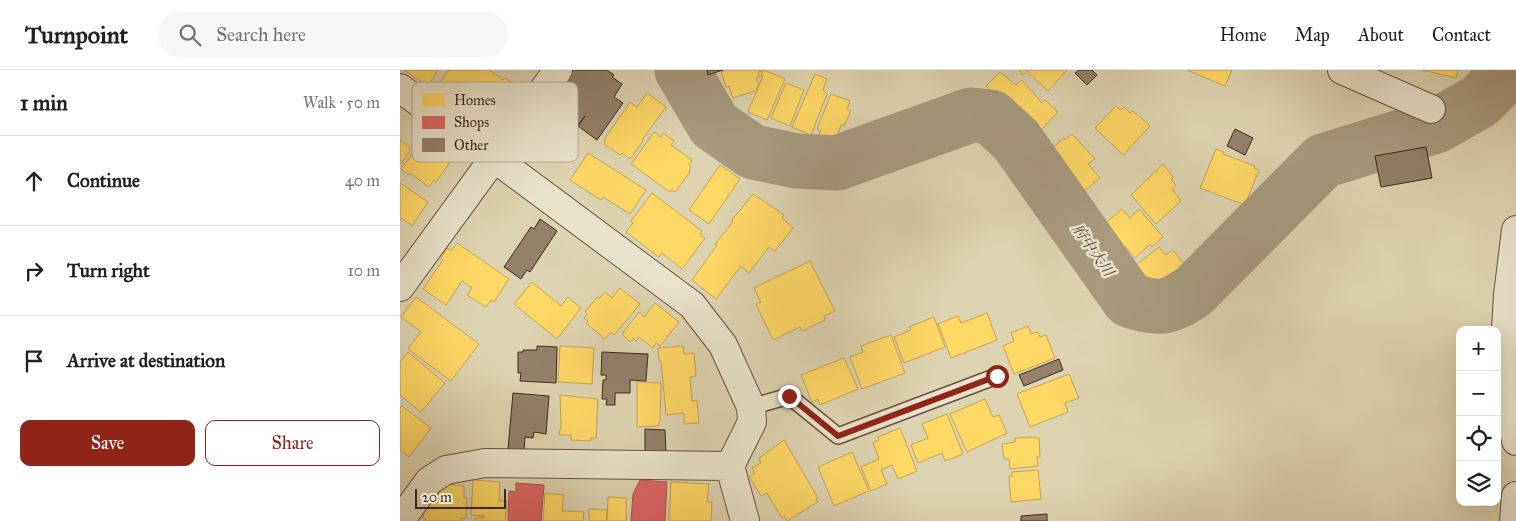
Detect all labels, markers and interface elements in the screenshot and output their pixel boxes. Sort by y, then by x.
search box [158,12,508,57]
text: Turnpoint [25,20,128,50]
icon: search [176,21,204,49]
text: Search here [216,23,306,46]
text: Home [1220,24,1267,46]
text: Map [1295,24,1330,46]
text: About [1358,24,1404,46]
text: Contact [1432,24,1491,46]
legend [412,82,578,162]
text: 1 min [20,90,68,116]
text: Homes [454,92,496,109]
text: Walk · 50 m [303,93,380,112]
text: Shops [454,114,489,131]
text: Other [454,137,489,154]
icon: ahead [20,167,48,195]
text: Continue [67,169,140,192]
text: 40 m [345,171,380,190]
water label: 府中大川 [1068,220,1119,281]
icon: right [20,257,48,285]
text: Turn right [67,259,150,282]
text: 10 m [348,261,380,280]
map controls [1456,326,1501,506]
button: + [1456,326,1501,371]
icon: arrive [20,347,48,375]
text: Arrive at destination [67,349,225,372]
route start [986,365,1009,388]
button: − [1456,371,1501,416]
route end [778,385,801,408]
button: locate [1456,416,1501,461]
button: Save [20,420,195,466]
button: Share [205,420,380,466]
button: layers [1456,461,1501,506]
scale bar [415,486,506,509]
text: 20 m [422,489,452,506]

